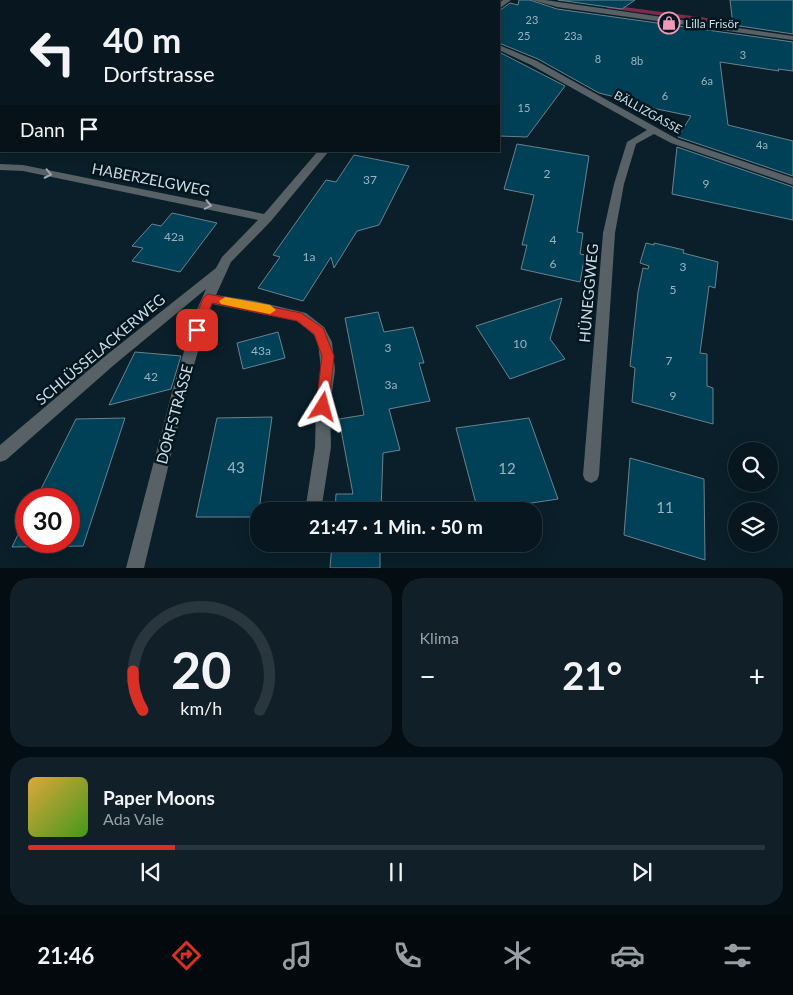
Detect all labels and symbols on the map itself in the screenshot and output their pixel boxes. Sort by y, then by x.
shop icon: Lilla Frisör [657,11,681,35]
house number: 23 [526,13,538,26]
place label: Lilla Frisör [685,16,739,31]
house number: 25 [518,29,530,42]
house number: 23a [564,29,582,42]
house number: 3 [740,48,746,61]
house number: 8 [595,52,601,65]
house number: 8b [631,54,643,67]
house number: 6a [701,74,713,87]
street label: BÄLLIZGASSE [611,87,685,137]
house number: 6 [662,89,668,102]
house number: 15 [518,101,530,114]
house number: 4a [756,138,768,151]
street label: HABERZELGWEG [90,159,212,199]
house number: 2 [544,166,551,181]
one-way arrow [44,168,53,179]
house number: 37 [363,172,377,187]
house number: 9 [703,176,710,191]
one-way arrow [203,200,212,210]
house number: 42a [164,229,184,244]
house number: 4 [550,232,557,247]
street label: HÜNEGGWEG [575,243,601,343]
house number: 1a [303,249,315,264]
house number: 6 [550,256,557,271]
house number: 3 [680,259,687,274]
house number: 5 [670,282,677,297]
street label: SCHLÜSSELACKERWEG [32,290,168,408]
pin [176,309,218,351]
house number: 10 [513,336,527,351]
house number: 3 [385,340,392,355]
house number: 43a [251,343,271,358]
house number: 7 [666,353,673,368]
street label: DORFSTRASSE [152,362,196,466]
house number: 42 [144,369,158,384]
house number: 3a [385,377,397,392]
position arrow [296,380,348,432]
house number: 9 [670,388,677,403]
house number: 43 [227,458,245,476]
house number: 12 [498,459,516,477]
speed limit sign: 30 [15,488,80,553]
house number: 11 [656,498,674,516]

